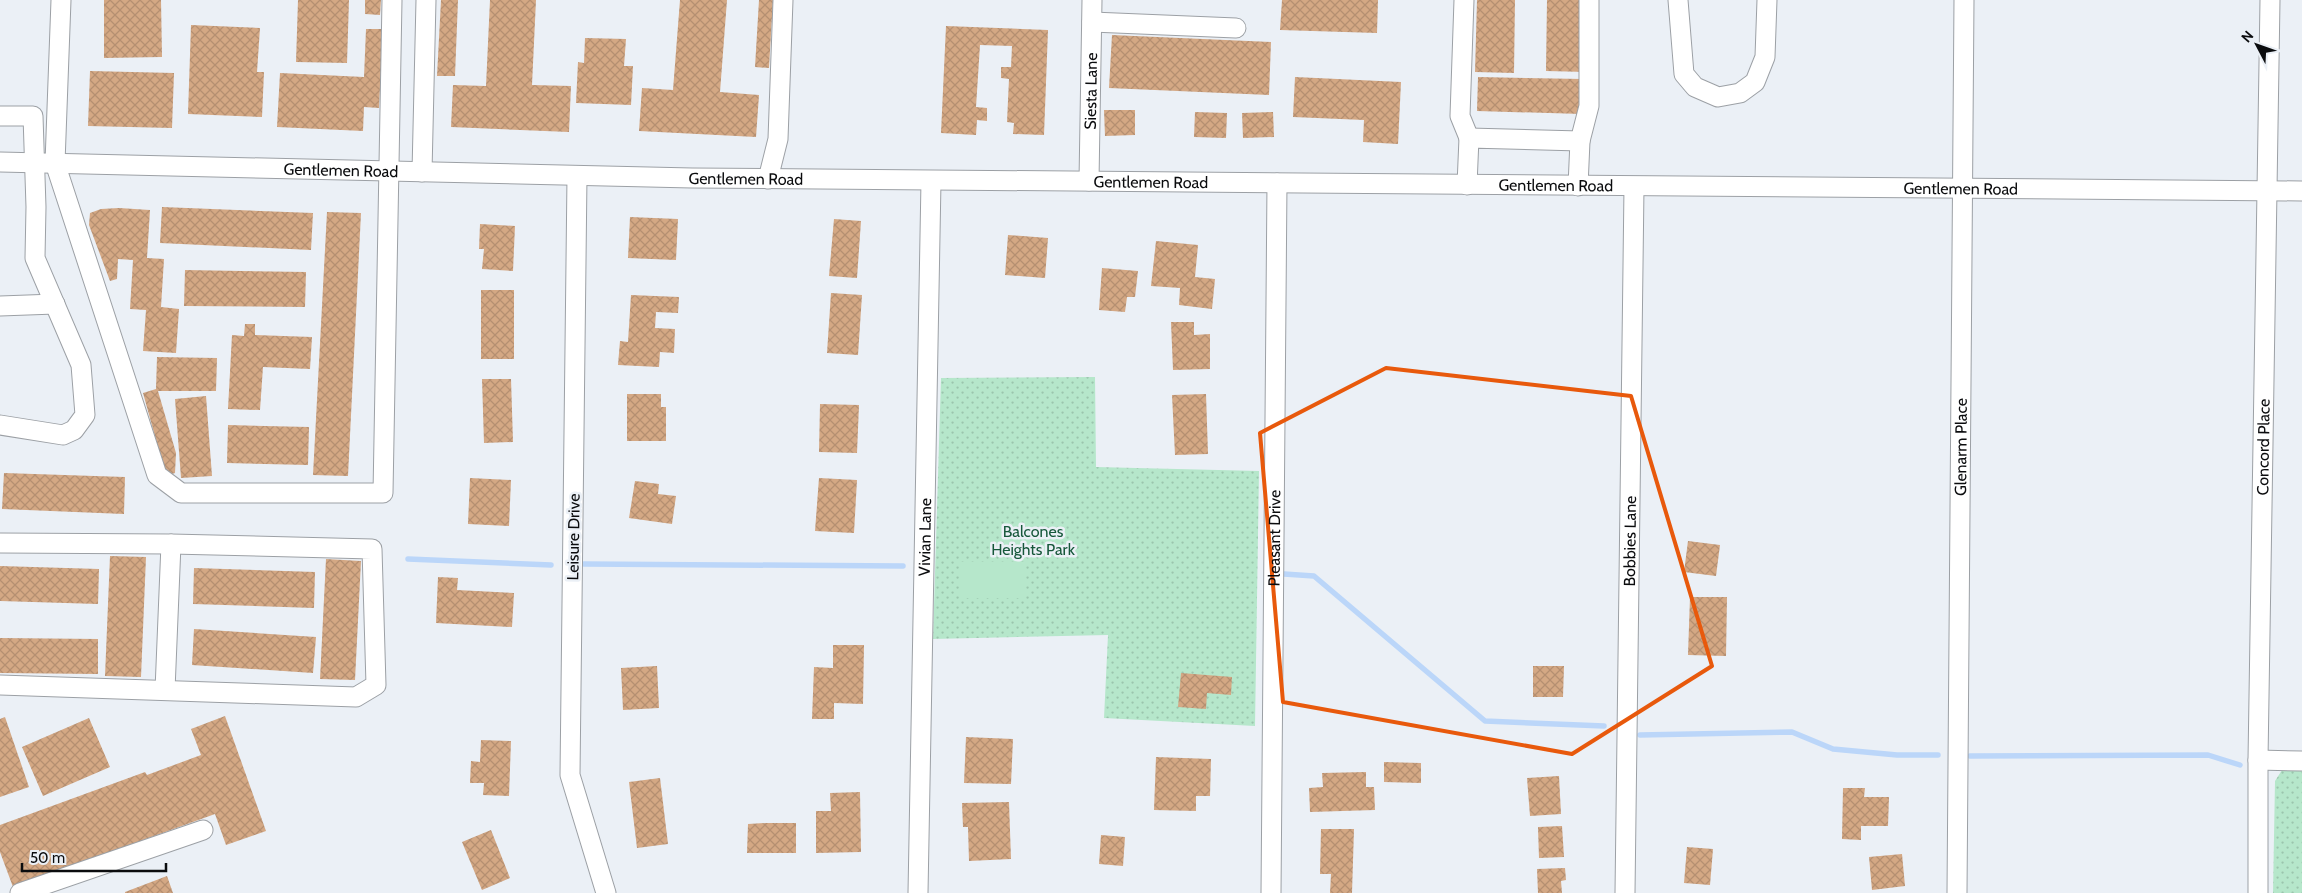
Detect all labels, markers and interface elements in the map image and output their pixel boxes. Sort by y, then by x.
north arrow [2232,20,2282,70]
text: N [2237,27,2257,46]
street label: Siesta Lane [1081,52,1101,130]
street label: Gentlemen Road [283,160,398,181]
street label: Gentlemen Road [688,169,803,189]
street label: Gentlemen Road [1093,172,1208,192]
street label: Gentlemen Road [1498,176,1613,195]
street label: Gentlemen Road [1903,179,2018,199]
street label: Glenarm Place [1951,398,1971,496]
street label: Concord Place [2253,399,2274,496]
street label: Pleasant Drive [1265,490,1284,586]
street label: Leisure Drive [563,493,584,581]
street label: Bobbies Lane [1620,495,1640,587]
street label: Vivian Lane [915,498,935,576]
park label: Balcones Heights Park [991,522,1076,559]
scale bar [22,840,166,872]
text: 50 m [30,849,65,867]

